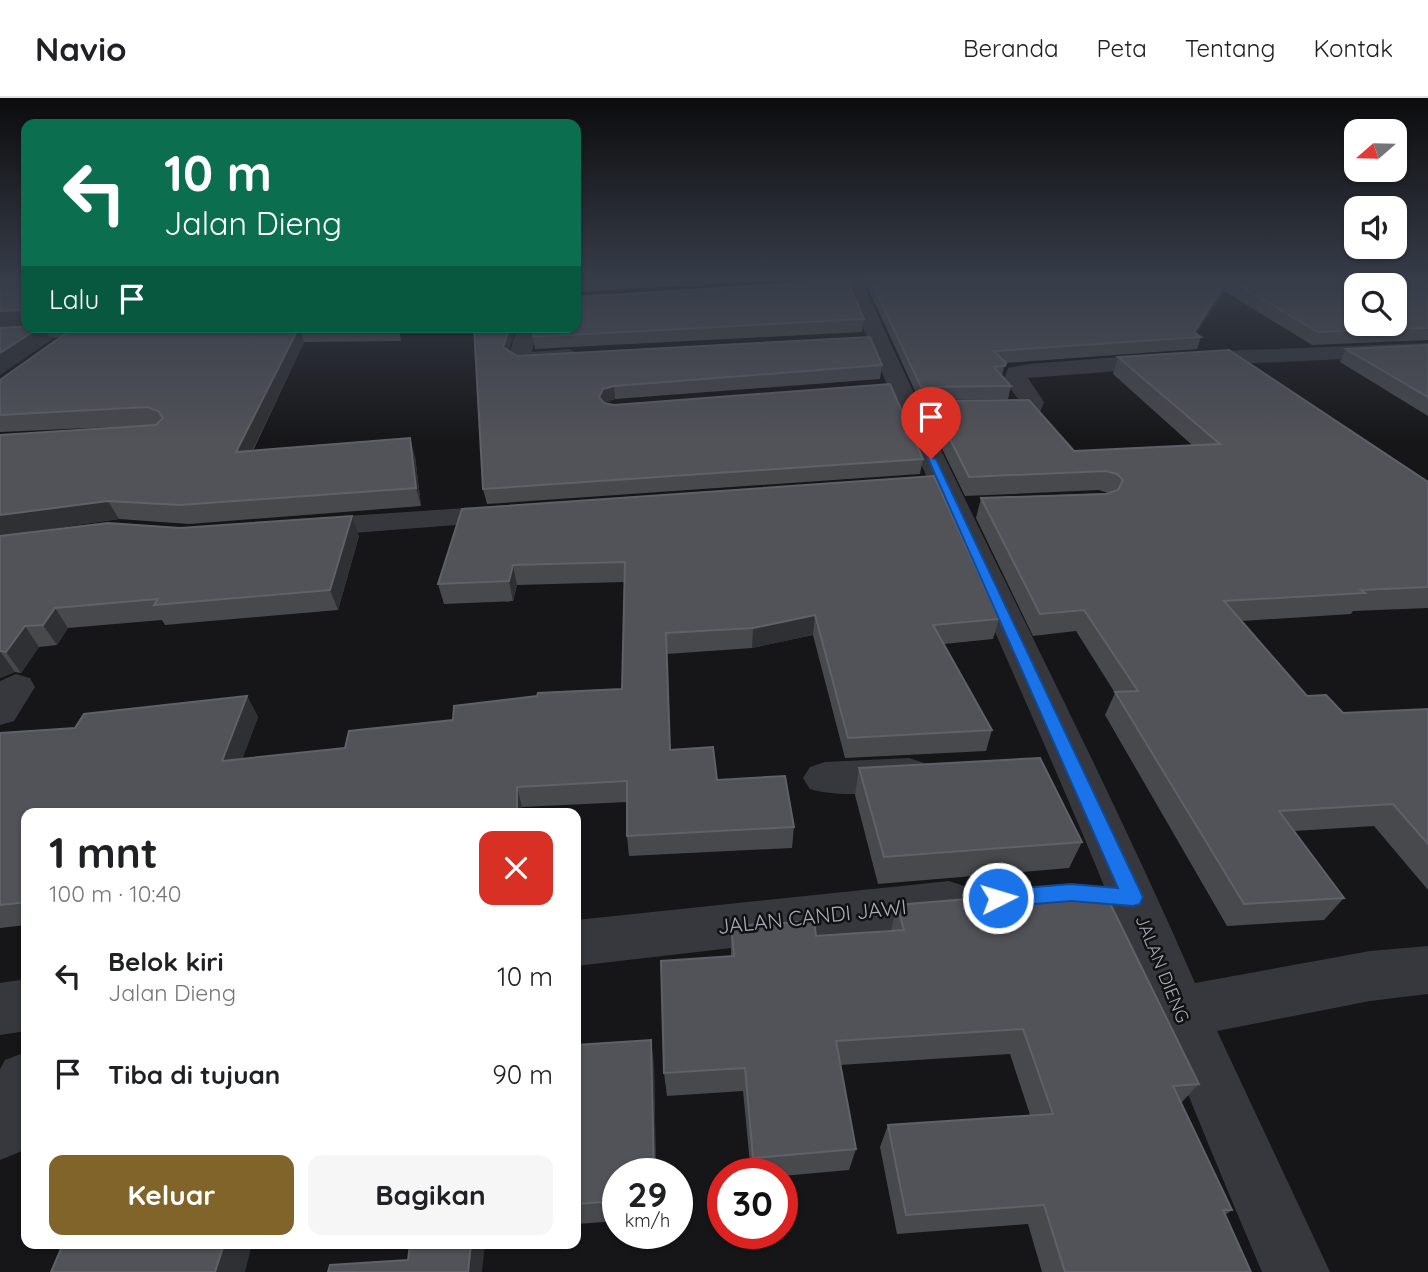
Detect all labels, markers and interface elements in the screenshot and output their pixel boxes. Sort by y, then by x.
text: Navio [35,28,127,69]
text: Beranda [963,33,1059,63]
text: Peta [1097,33,1147,63]
text: Tentang [1185,33,1275,63]
text: Kontak [1313,33,1393,63]
north arrow [1344,119,1407,182]
map controls [1344,119,1407,336]
text: 10 m [164,142,272,203]
icon: left [49,147,140,238]
button: sound [1344,196,1407,259]
text: Jalan Dieng [164,203,342,243]
button: search [1344,273,1407,336]
icon: arrive [113,280,151,318]
text: Lalu [49,283,99,316]
pin [901,387,961,459]
icon: arrive [912,398,950,436]
text: 1 mnt [49,826,158,879]
button: close [479,831,553,905]
position arrow [961,861,1035,935]
text: 100 m · 10:40 [49,879,181,908]
street label: JALAN CANDI JAWI [716,893,908,939]
street label: JALAN DIENG [1130,912,1195,1026]
text: Belok kiri [108,945,224,978]
icon: left [49,957,87,995]
text: 10 m [497,960,553,993]
text: Jalan Dieng [108,978,236,1007]
icon: arrive [49,1055,87,1093]
text: Tiba di tujuan [108,1058,280,1091]
text: 90 m [492,1058,553,1091]
button: Keluar [49,1155,294,1235]
button: Bagikan [308,1155,553,1235]
speed limit sign: 30 [707,1158,798,1249]
text: 29 [628,1172,667,1216]
text: km/h [625,1209,670,1232]

